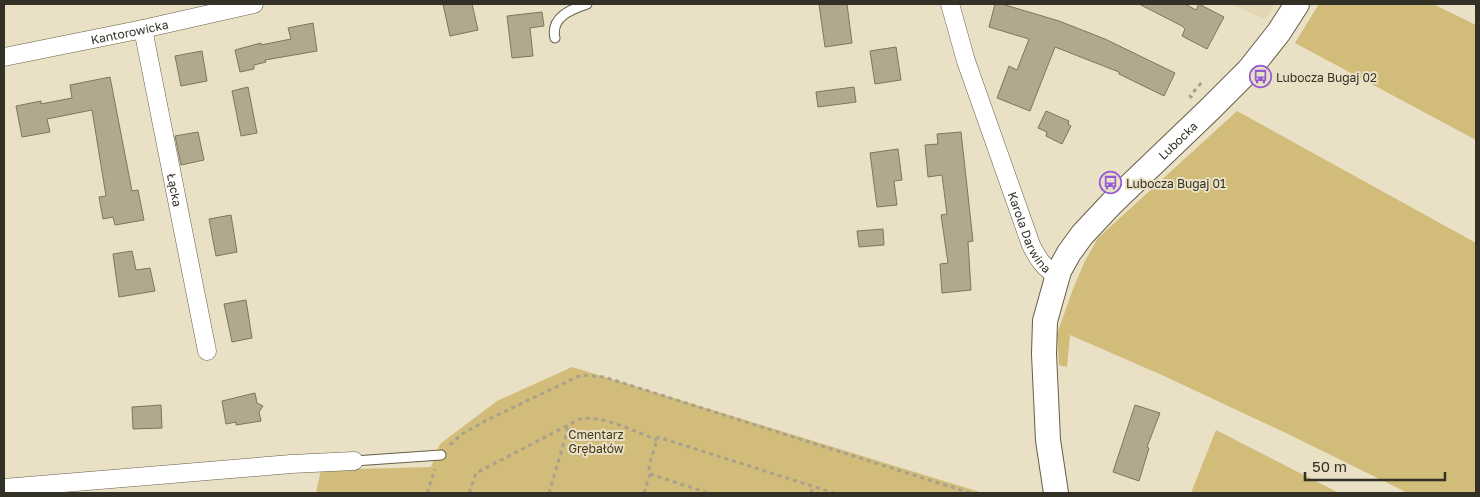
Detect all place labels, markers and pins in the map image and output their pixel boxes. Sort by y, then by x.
bus stop icon: Lubocza Bugaj 02 [1248,65,1272,89]
place label: Lubocza Bugaj 02 [1276,70,1377,85]
bus stop icon: Lubocza Bugaj 01 [1098,171,1122,195]
place label: Lubocza Bugaj 01 [1126,176,1226,191]

